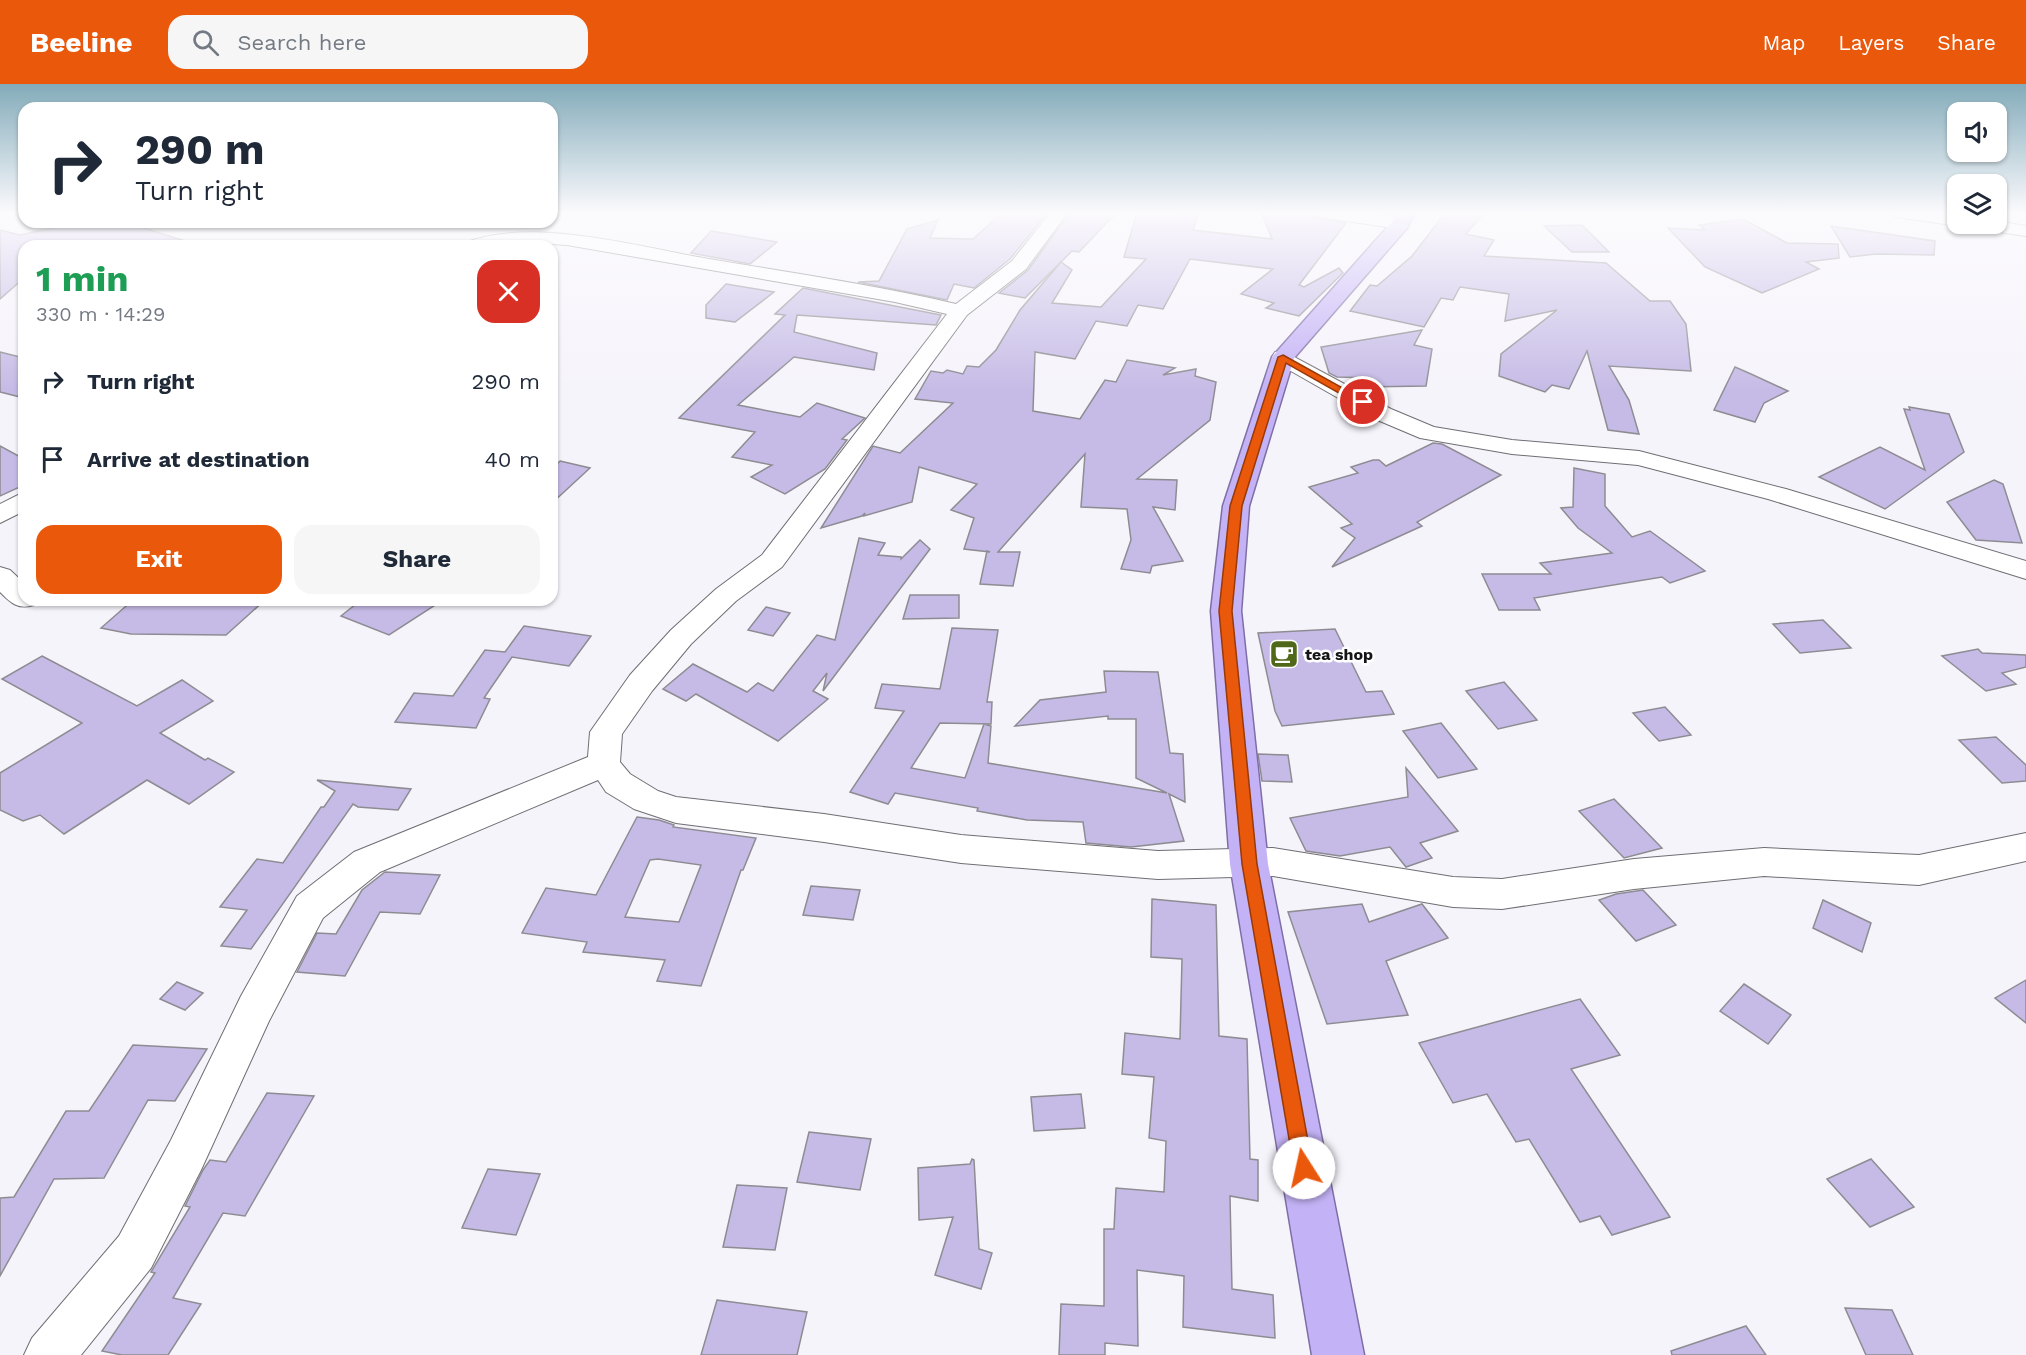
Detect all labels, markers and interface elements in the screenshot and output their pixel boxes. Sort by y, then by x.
search box [168,15,588,69]
text: Beeline [30,26,132,59]
icon: search [189,26,222,59]
text: Search here [237,30,366,55]
text: Map [1762,30,1805,55]
text: Layers [1838,30,1904,55]
text: Share [1937,30,1996,55]
map controls [1947,102,2007,234]
button: sound [1947,102,2007,162]
text: 290 m [135,125,265,174]
icon: right [36,126,114,204]
button: layers [1947,174,2007,234]
text: Turn right [135,175,264,207]
text: 1 min [36,258,128,300]
button: close [477,260,540,323]
text: 330 m · 14:29 [36,302,165,326]
icon: right [36,365,69,398]
text: Turn right [87,369,194,394]
text: 290 m [471,369,540,394]
pin [1337,376,1388,427]
icon: arrive [1346,385,1379,418]
icon: arrive [36,443,69,476]
text: Arrive at destination [87,447,310,472]
text: 40 m [484,447,540,472]
button: Exit [36,525,282,594]
button: Share [294,525,540,594]
cafe icon: tea shop [1268,638,1300,670]
place label: tea shop [1305,645,1373,664]
position arrow [1272,1136,1336,1200]

